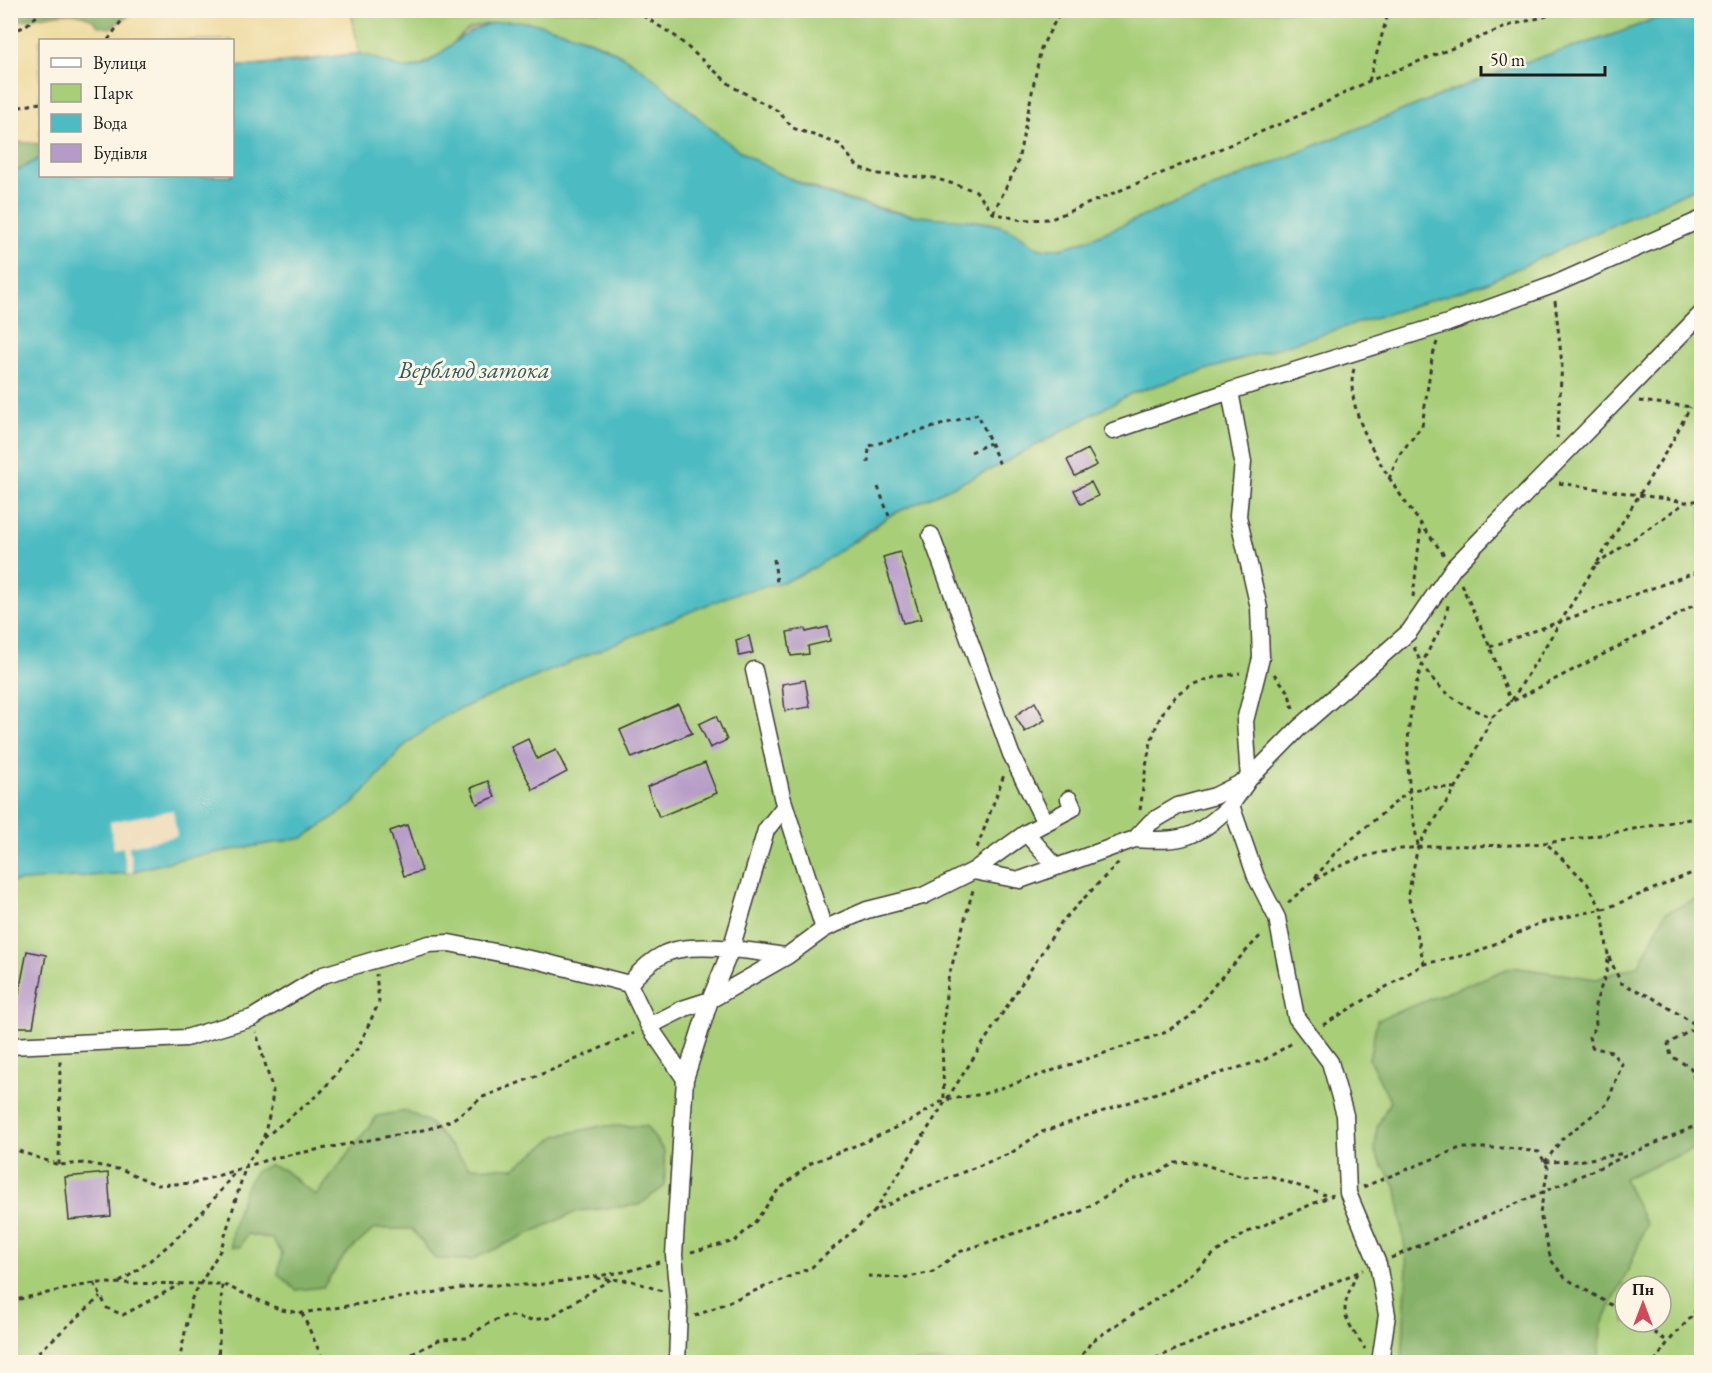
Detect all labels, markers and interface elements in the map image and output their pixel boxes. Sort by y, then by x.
legend [39,39,234,177]
scale bar [1481,39,1606,77]
text: 50 m [1490,48,1525,71]
text: Вулиця [93,51,146,74]
text: Парк [93,81,133,104]
text: Вода [93,111,128,134]
text: Будівля [93,141,148,164]
water label: Верблюд затока [397,354,550,385]
north arrow [1613,1274,1673,1334]
text: Пн [1632,1279,1654,1300]

